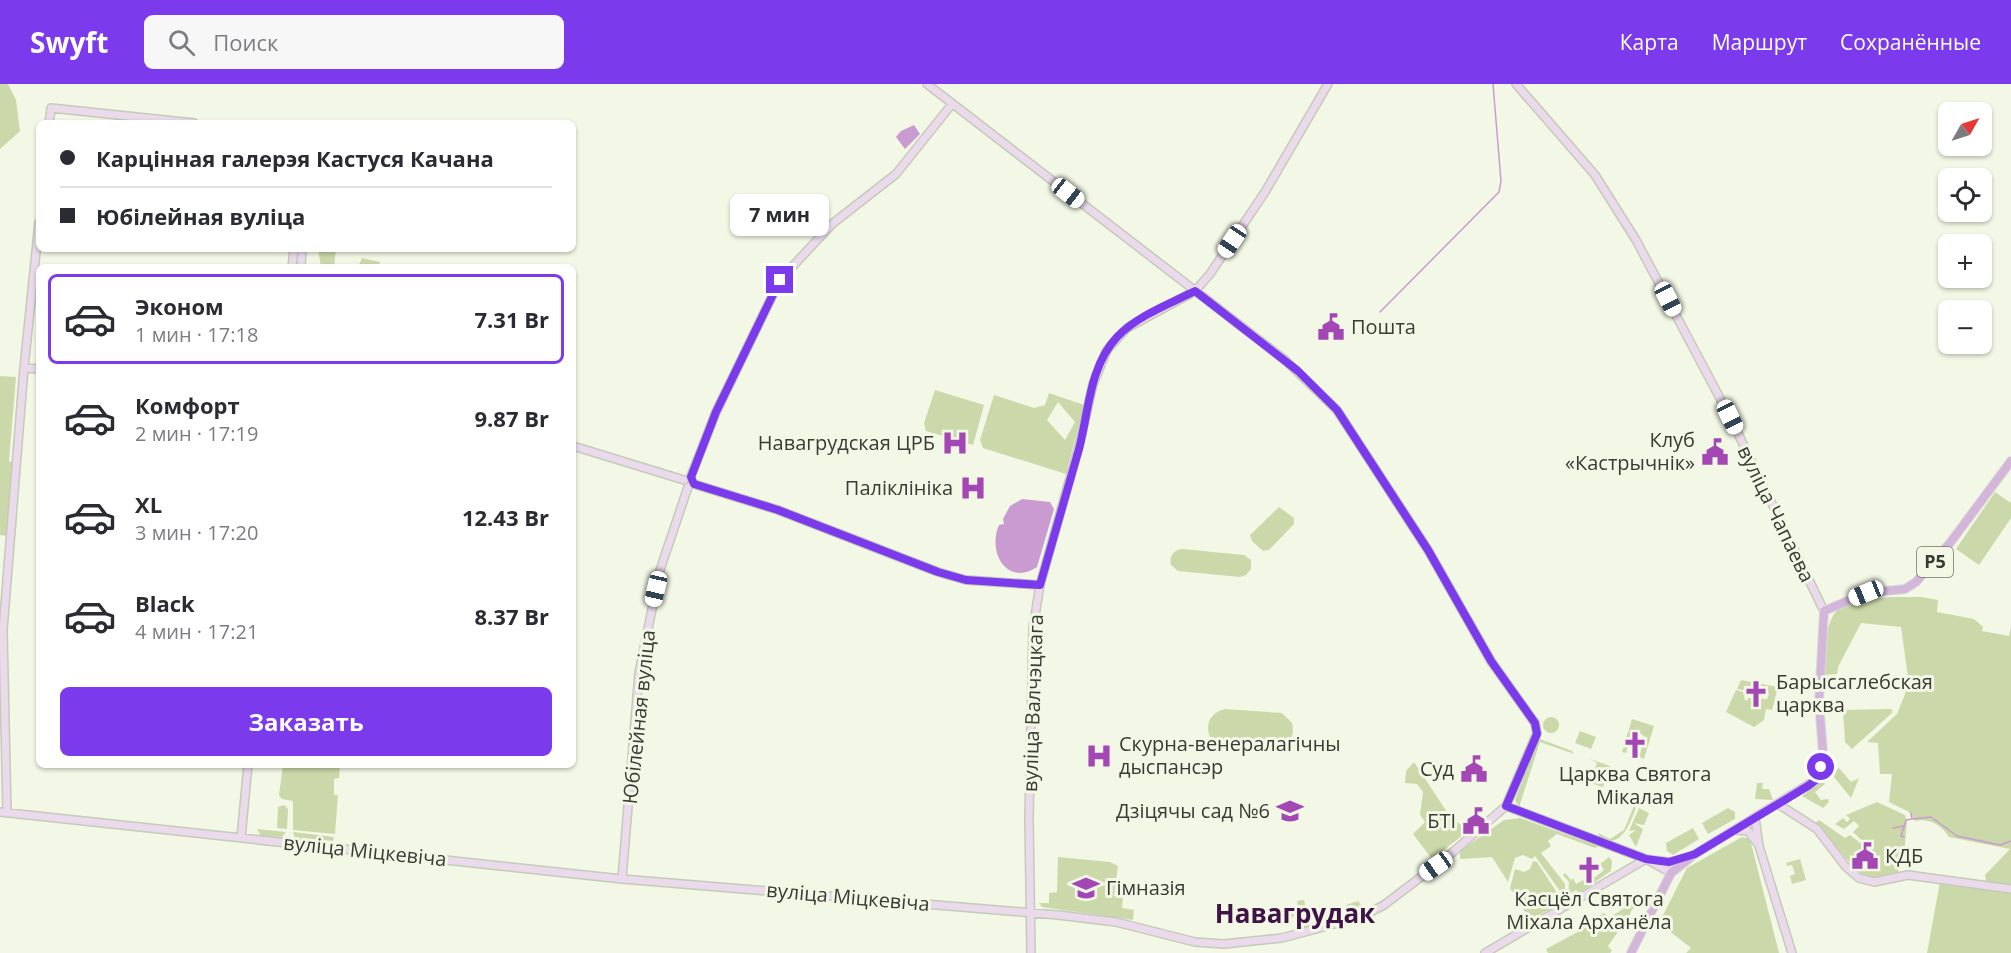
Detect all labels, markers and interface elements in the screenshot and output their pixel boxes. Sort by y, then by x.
search box [144,15,564,69]
text: Swyft [30,23,108,61]
icon: search [165,26,198,59]
text: Поиск [213,27,278,57]
text: Карта [1620,28,1679,56]
text: Маршрут [1712,28,1807,56]
text: Сохранённые [1840,28,1981,56]
north arrow [1938,102,1992,156]
map controls [1938,102,1992,354]
text: Карцінная галерэя Кастуся Качана [96,143,494,173]
button: locate [1938,168,1992,222]
car [1048,175,1088,211]
callout: 7 мин [730,193,830,235]
text: Юбілейная вуліца [96,201,305,231]
text: 7 мин [749,201,810,228]
car [1214,221,1250,261]
button: + [1938,234,1992,288]
route end [766,266,793,293]
car [1652,279,1684,319]
text: Эконом [135,291,224,321]
icon: car [63,292,117,346]
button: − [1938,300,1992,354]
text: 7.31 Br [475,304,549,334]
public building icon: Пошта [1316,312,1346,342]
place label: Пошта [1351,313,1416,340]
text: 1 мин · 17:18 [135,321,258,348]
text: Комфорт [135,390,240,420]
icon: car [63,391,117,445]
car [1714,397,1746,437]
text: 9.87 Br [475,403,549,433]
text: 2 мин · 17:19 [135,420,258,447]
place label: Клуб «Кастрычнік» [1565,426,1695,476]
hospital icon: Навагрудская ЦРБ [940,428,970,458]
place label: Навагрудская ЦРБ [758,429,935,456]
public building icon: Клуб «Кастрычнік» [1700,437,1730,467]
street label: вуліца Чапаева [1732,441,1821,587]
hospital icon: Паліклініка [958,473,988,503]
place label: Паліклініка [845,474,953,501]
text: XL [135,489,162,519]
icon: car [63,490,117,544]
text: 12.43 Br [462,502,549,532]
text: 3 мин · 17:20 [135,519,258,546]
road number: Р5 [1917,547,1953,577]
car [643,569,669,609]
car [1846,578,1886,608]
text: Black [135,588,195,618]
icon: car [63,589,117,643]
text: 8.37 Br [475,601,549,631]
street label: вуліца Валчэцкага [1016,614,1049,792]
text: 4 мин · 17:21 [135,618,258,645]
street label: Юбілейная вуліца [616,629,661,805]
place label: Барысаглебская царква [1776,668,1933,718]
church icon: Барысаглебская царква [1741,679,1771,709]
button: Заказать [60,687,552,756]
place label: Скурна-венералагічны дыспансэр [1119,730,1341,780]
church icon: Царква Святога Мікалая [1620,730,1650,760]
hospital icon: Скурна-венералагічны дыспансэр [1084,741,1114,771]
route start [1807,753,1834,780]
public building icon: Суд [1459,754,1489,784]
place label: Суд [1420,755,1454,782]
place label: Царква Святога Мікалая [1559,760,1711,810]
school or university icon: Дзіцячы сад №6 [1275,796,1305,826]
place label: Дзіцячы сад №6 [1116,797,1270,824]
public building icon: БТІ [1461,806,1491,836]
place label: БТІ [1427,807,1456,834]
street label: вуліца Міцкевіча [282,829,448,872]
public building icon: КДБ [1850,841,1880,871]
place label: КДБ [1885,842,1923,869]
car [1416,848,1456,884]
church icon: Касцёл Святога Міхала Арханёла [1574,855,1604,885]
school or university icon: Гімназія [1071,873,1101,903]
place label: Гімназія [1106,874,1186,901]
street label: вуліца Міцкевіча [765,876,931,917]
place label: Касцёл Святога Міхала Арханёла [1506,885,1672,935]
district label: Навагрудак [1215,895,1376,931]

